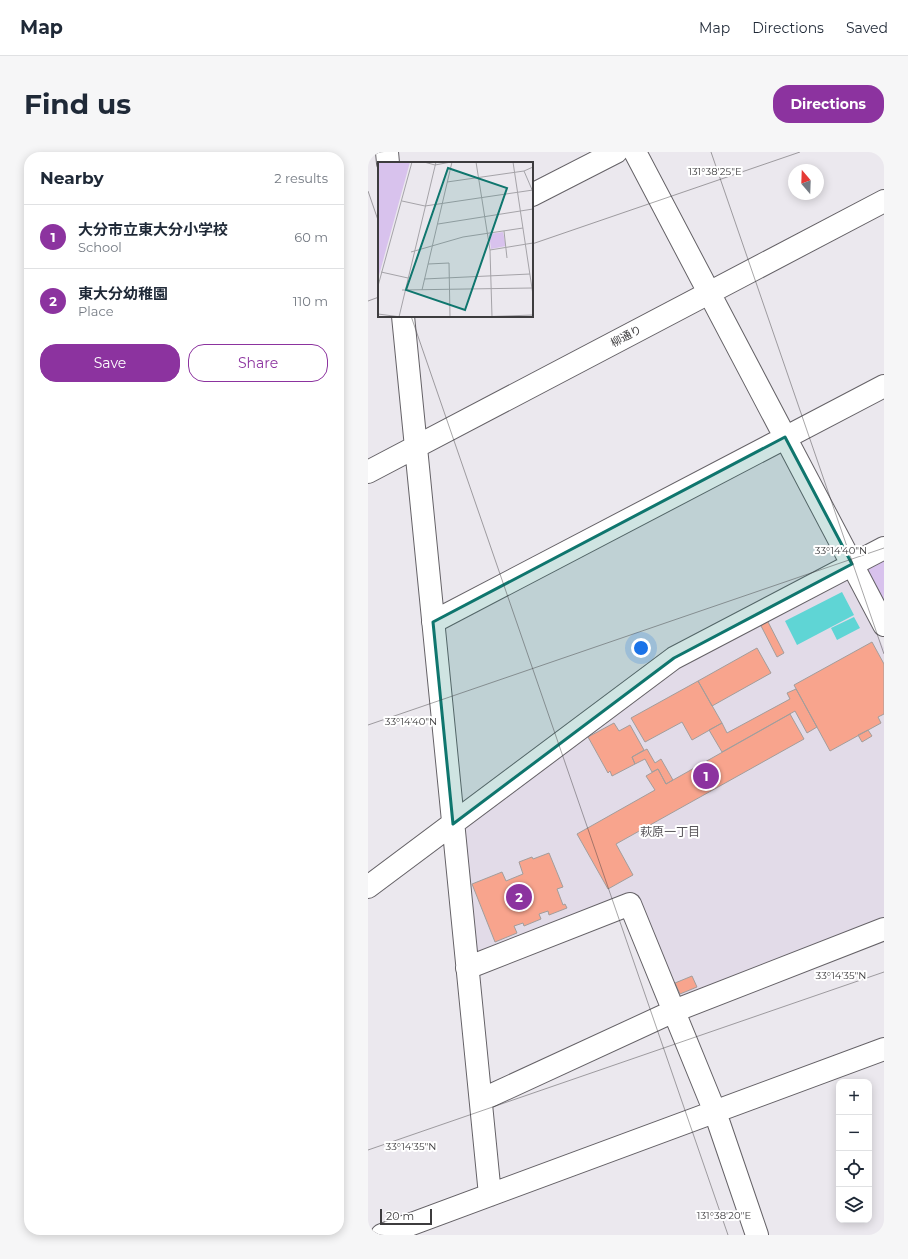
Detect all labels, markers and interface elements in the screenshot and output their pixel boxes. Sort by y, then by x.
text: Map [20,16,63,39]
text: Map [699,19,730,37]
text: Directions [752,19,824,37]
text: Saved [846,19,888,37]
button: Directions [773,85,884,123]
text: Find us [24,87,131,121]
inset map [378,162,533,317]
north arrow [788,164,824,200]
text: 131°38'25"E [688,165,742,178]
text: Nearby [40,168,104,188]
text: 2 results [274,170,328,186]
text: 大分市立東大分小学校 [78,220,228,239]
text: 1 [50,229,56,245]
text: 60 m [294,229,328,245]
text: School [78,239,122,255]
text: 東大分幼稚園 [78,284,168,303]
text: 2 [49,293,57,309]
text: 110 m [293,293,328,309]
text: Place [78,303,114,319]
street label: 柳通り [608,322,644,350]
button: Save [40,344,180,382]
button: Share [188,344,328,382]
text: 33°14'40"N [815,544,867,557]
your location [631,638,651,658]
text: 33°14'40"N [385,715,437,728]
pin: 1 [693,761,719,791]
district label: 萩原一丁目 [640,824,700,839]
pin: 2 [506,882,532,912]
text: 33°14'35"N [816,969,866,982]
map controls [836,1079,872,1223]
button: + [836,1079,872,1115]
button: − [836,1115,872,1151]
text: 33°14'35"N [386,1140,436,1153]
button: locate [836,1151,872,1187]
button: layers [836,1187,872,1223]
scale bar [380,1207,432,1226]
text: 20 m [386,1209,414,1223]
text: 131°38'20"E [697,1209,751,1222]

